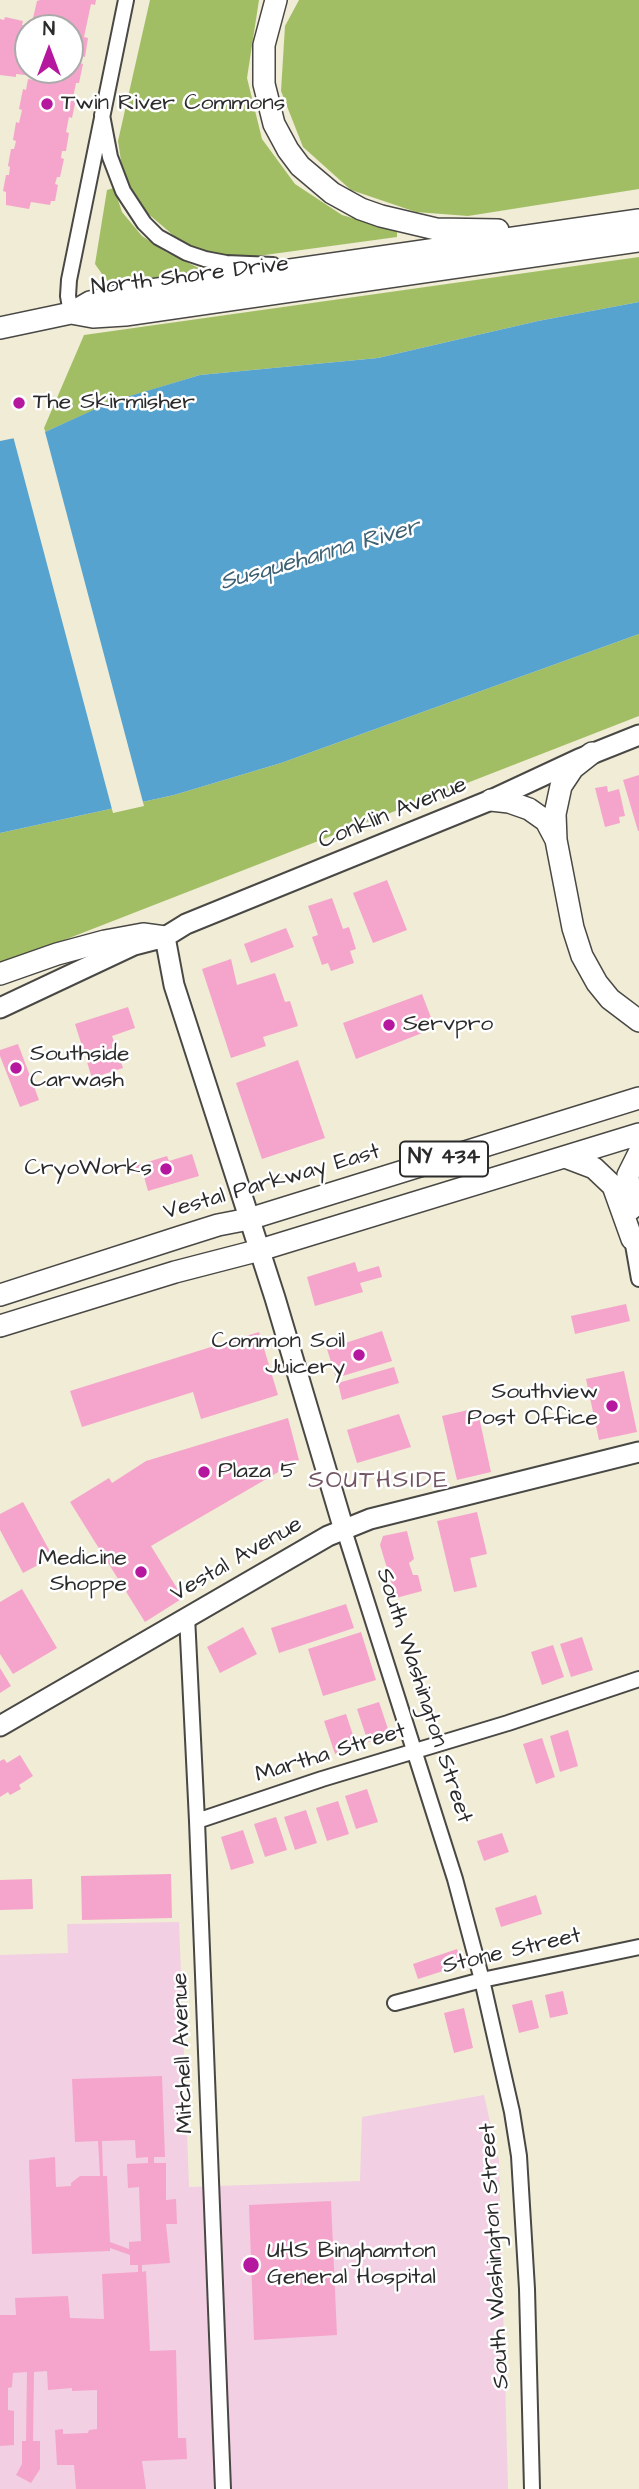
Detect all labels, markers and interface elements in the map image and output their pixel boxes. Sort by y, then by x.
north arrow [14,14,84,84]
text: N [43,16,55,43]
place label: Twin River Commons [61,90,285,118]
marker: Twin River Commons [39,96,55,112]
street label: North Shore Drive [90,251,290,303]
place label: The Skirmisher [33,389,195,417]
marker: The Skirmisher [11,395,27,411]
water label: Susquehanna River [217,514,423,598]
street label: Conklin Avenue [315,772,471,856]
place label: Servpro [403,1011,493,1039]
marker: Servpro [381,1017,397,1033]
place label: Southside Carwash [30,1041,129,1095]
marker: Southside Carwash [8,1060,24,1076]
street label: Vestal Parkway East [161,1139,383,1227]
road number: NY 434 [400,1142,488,1176]
place label: CryoWorks [25,1155,152,1183]
marker: CryoWorks [158,1161,174,1177]
place label: Common Soil Juicery [212,1328,345,1382]
marker: Common Soil Juicery [351,1347,367,1363]
place label: Southview Post Office [467,1379,598,1433]
marker: Southview Post Office [604,1398,620,1414]
place label: Plaza 5 [218,1458,297,1486]
marker: Plaza 5 [196,1464,212,1480]
district label: SOUTHSIDE [309,1468,449,1496]
street label: Vestal Avenue [166,1511,308,1609]
place label: Medicine Shoppe [38,1545,127,1599]
marker: Medicine Shoppe [133,1564,149,1580]
street label: South Washington Street [369,1565,477,1827]
street label: Martha Street [252,1718,410,1790]
street label: Stone Street [440,1923,584,1981]
street label: Mitchell Avenue [167,1972,201,2134]
street label: South Washington Street [475,2122,517,2390]
place label: UHS Binghamton General Hospital [267,2238,436,2292]
marker: UHS Binghamton General Hospital [241,2255,261,2275]

